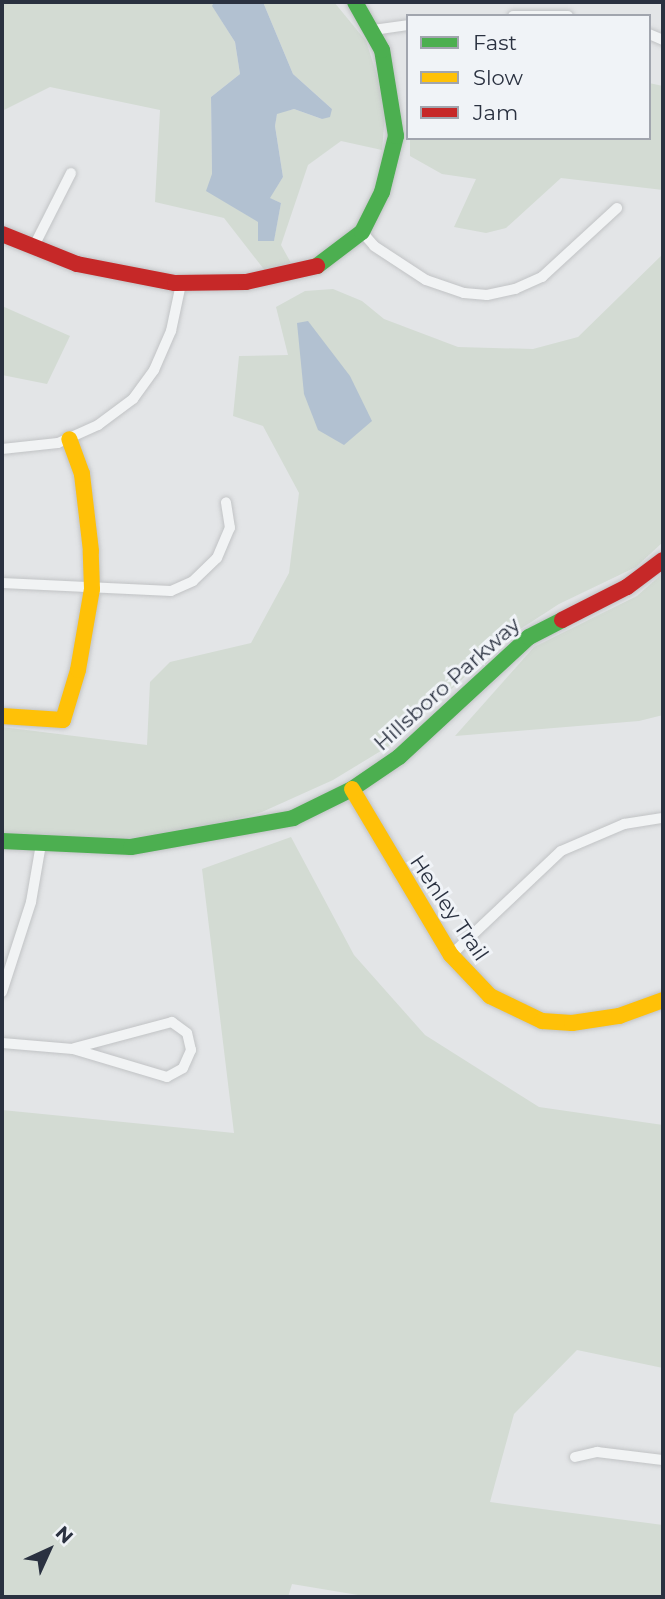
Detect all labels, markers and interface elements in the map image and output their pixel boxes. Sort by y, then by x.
legend [406,14,651,140]
text: Fast [473,30,517,55]
text: Slow [473,65,523,90]
text: Jam [473,100,518,125]
street label: Hillsboro Parkway [369,612,525,756]
street label: Henley Trail [404,850,494,966]
north arrow [14,1515,84,1585]
text: N [51,1521,78,1548]

